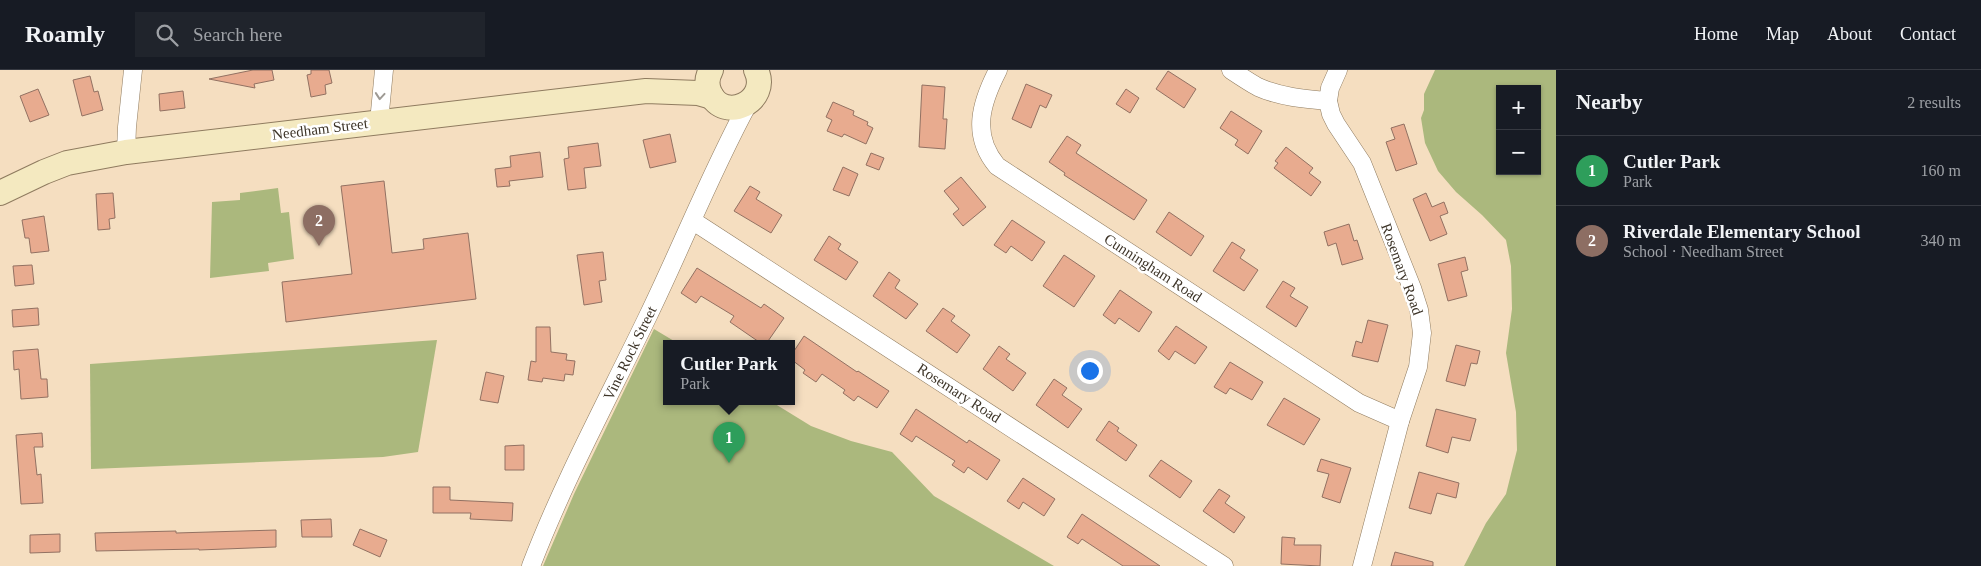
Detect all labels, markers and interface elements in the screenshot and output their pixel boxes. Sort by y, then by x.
search box [135,12,485,57]
text: Roamly [25,21,105,47]
icon: search [153,21,181,49]
text: Search here [193,24,282,45]
text: Home [1694,24,1738,44]
text: Map [1766,24,1799,44]
text: About [1827,24,1872,44]
text: Contact [1900,24,1956,44]
map controls [1496,85,1541,175]
button: + [1496,85,1541,130]
text: Nearby [1576,90,1643,114]
one-way arrow [375,92,386,100]
text: 2 results [1907,94,1961,111]
street label: Needham Street [271,115,370,143]
button: − [1496,130,1541,175]
text: Cutler Park [1623,151,1720,172]
text: 1 [1588,162,1596,179]
text: 160 m [1921,162,1961,179]
text: Park [1623,173,1652,190]
pin: 2 [303,205,335,246]
street label: Rosemary Road [1378,221,1426,317]
text: Riverdale Elementary School [1623,221,1860,242]
street label: Cunningham Road [1101,231,1205,306]
text: 2 [1588,232,1596,249]
text: 340 m [1921,232,1961,249]
text: School · Needham Street [1623,243,1783,260]
street label: Vine Rock Street [600,303,660,403]
popup [663,340,795,405]
text: Cutler Park [680,353,778,374]
your location [1077,358,1103,384]
street label: Rosemary Road [914,360,1004,426]
text: Park [680,375,710,392]
pin: 1 [713,422,745,463]

